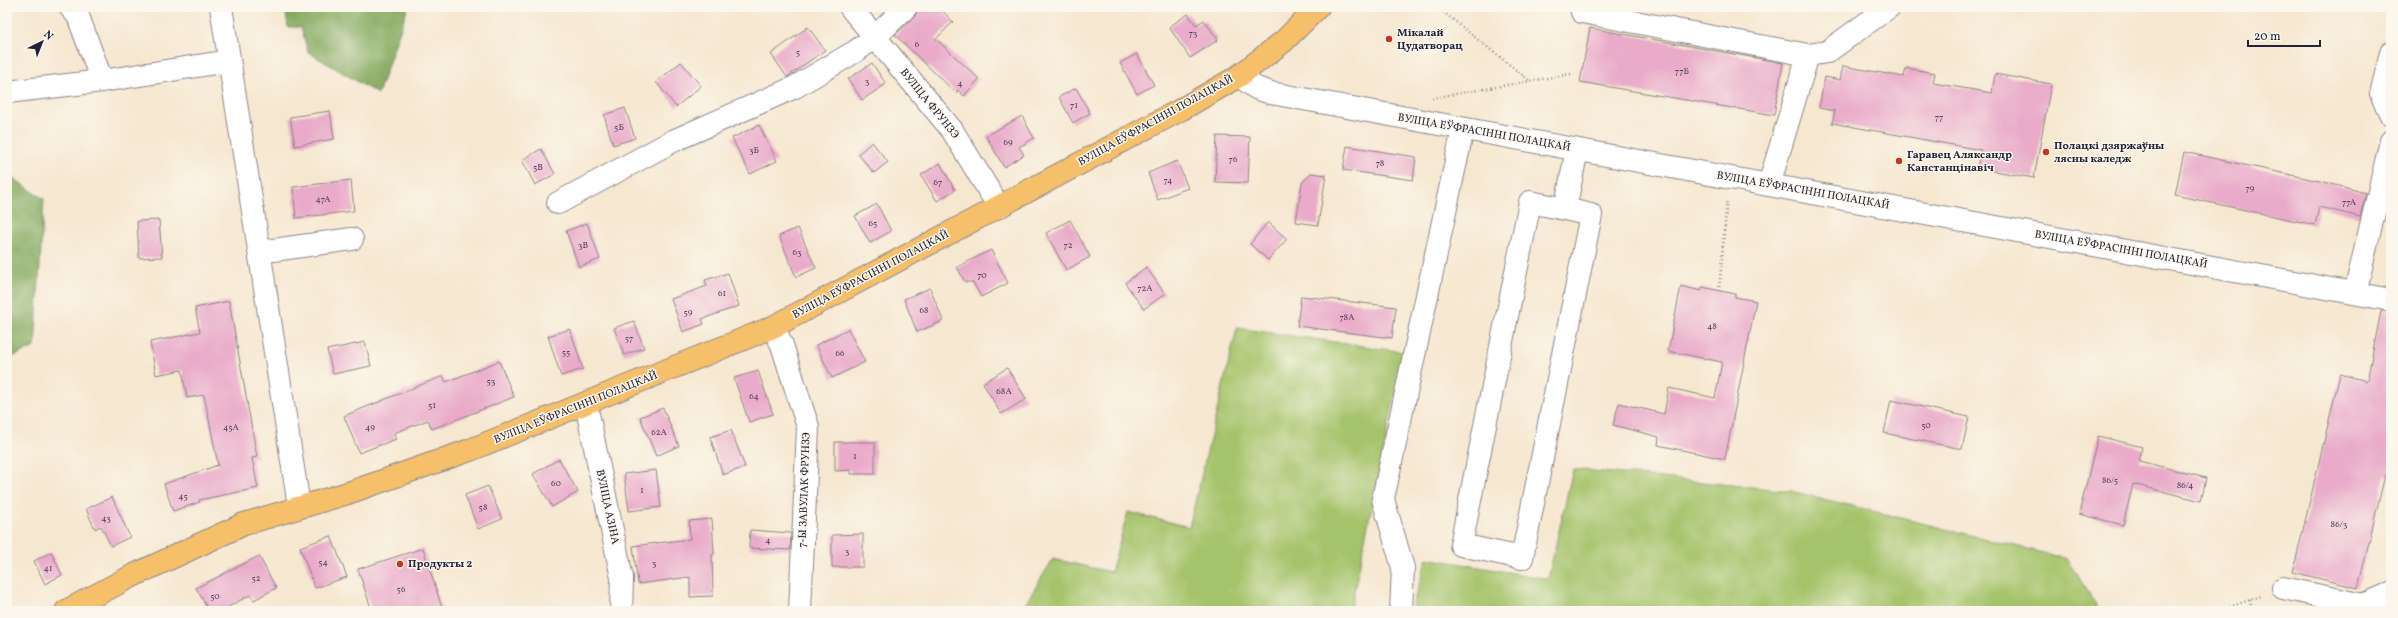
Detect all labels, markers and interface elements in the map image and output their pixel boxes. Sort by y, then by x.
north arrow [22,22,62,62]
scale bar [2248,22,2320,48]
place label: Мікалай Цудатворац [1397,26,1463,54]
house number: 73 [1189,27,1198,40]
text: N [40,28,56,44]
text: 20 m [2254,29,2281,45]
marker: Мікалай Цудатворац [1384,34,1394,44]
house number: 6 [915,38,920,51]
house number: 5 [796,46,800,59]
house number: 77Б [1675,65,1690,78]
street label: ВУЛІЦА ФРУНЗЭ [896,66,962,142]
street label: ВУЛІЦА ЕЎФРАСІННІ ПОЛАЦКАЙ [1076,72,1236,170]
house number: 3 [865,75,870,88]
house number: 4 [957,77,963,90]
house number: 71 [1070,99,1078,112]
street label: ВУЛІЦА ЕЎФРАСІННІ ПОЛАЦКАЙ [1396,110,1572,156]
house number: 77 [1935,111,1943,124]
house number: 5Б [614,121,624,134]
house number: 69 [1003,136,1013,149]
place label: Полацкі дзяржаўны лясны каледж [2054,139,2164,167]
house number: 3Б [749,144,760,157]
marker: Полацкі дзяржаўны лясны каледж [2041,147,2051,157]
place label: Гаравец Аляксандр Канстанцінавіч [1907,148,2012,176]
house number: 76 [1229,153,1238,166]
marker: Гаравец Аляксандр Канстанцінавіч [1894,156,1904,166]
house number: 78 [1376,157,1385,170]
house number: 5В [533,161,543,174]
street label: ВУЛІЦА ЕЎФРАСІННІ ПОЛАЦКАЙ [1715,168,1891,214]
house number: 74 [1164,174,1172,187]
house number: 67 [934,176,942,189]
house number: 79 [2246,182,2255,195]
house number: 47А [315,193,331,206]
house number: 77А [2342,196,2357,209]
house number: 65 [869,217,877,230]
street label: ВУЛІЦА ЕЎФРАСІННІ ПОЛАЦКАЙ [790,227,952,323]
street label: ВУЛІЦА ЕЎФРАСІННІ ПОЛАЦКАЙ [2033,227,2209,273]
house number: 3В [578,239,588,252]
house number: 72 [1063,239,1073,252]
house number: 63 [792,246,802,259]
house number: 70 [977,269,987,282]
house number: 72А [1137,282,1153,295]
house number: 61 [718,287,726,300]
house number: 68 [919,304,929,317]
house number: 59 [684,306,693,319]
house number: 78А [1339,311,1355,324]
house number: 48 [1707,320,1717,333]
house number: 57 [625,332,633,345]
house number: 55 [562,346,570,359]
house number: 66 [835,347,845,360]
street label: ВУЛІЦА ЕЎФРАСІННІ ПОЛАЦКАЙ [492,368,660,448]
house number: 53 [487,375,496,388]
house number: 68А [996,385,1012,398]
house number: 64 [749,390,759,403]
house number: 51 [428,399,436,412]
house number: 50 [1921,419,1931,432]
house number: 45А [223,421,240,434]
house number: 49 [365,421,375,434]
house number: 62А [651,426,668,439]
street label: 7-Ы ЗАВУЛАК ФРУНЗЭ [795,432,815,548]
house number: 1 [853,450,857,463]
street label: ВУЛІЦА АЗІНА [592,468,622,546]
house number: 86/5 [2102,474,2118,487]
house number: 60 [551,477,562,490]
house number: 86/4 [2177,479,2193,492]
house number: 1 [640,484,644,497]
house number: 45 [178,490,188,503]
house number: 58 [479,501,488,514]
house number: 43 [101,512,111,525]
house number: 86/3 [2331,518,2348,531]
house number: 4 [765,534,771,547]
house number: 3 [845,545,850,558]
house number: 54 [318,556,328,569]
place label: Продукты 2 [408,557,472,572]
house number: 3 [652,557,657,570]
marker: Продукты 2 [395,559,405,569]
house number: 41 [44,562,52,575]
house number: 52 [251,572,261,585]
house number: 56 [397,583,406,596]
house number: 50 [210,590,220,603]

